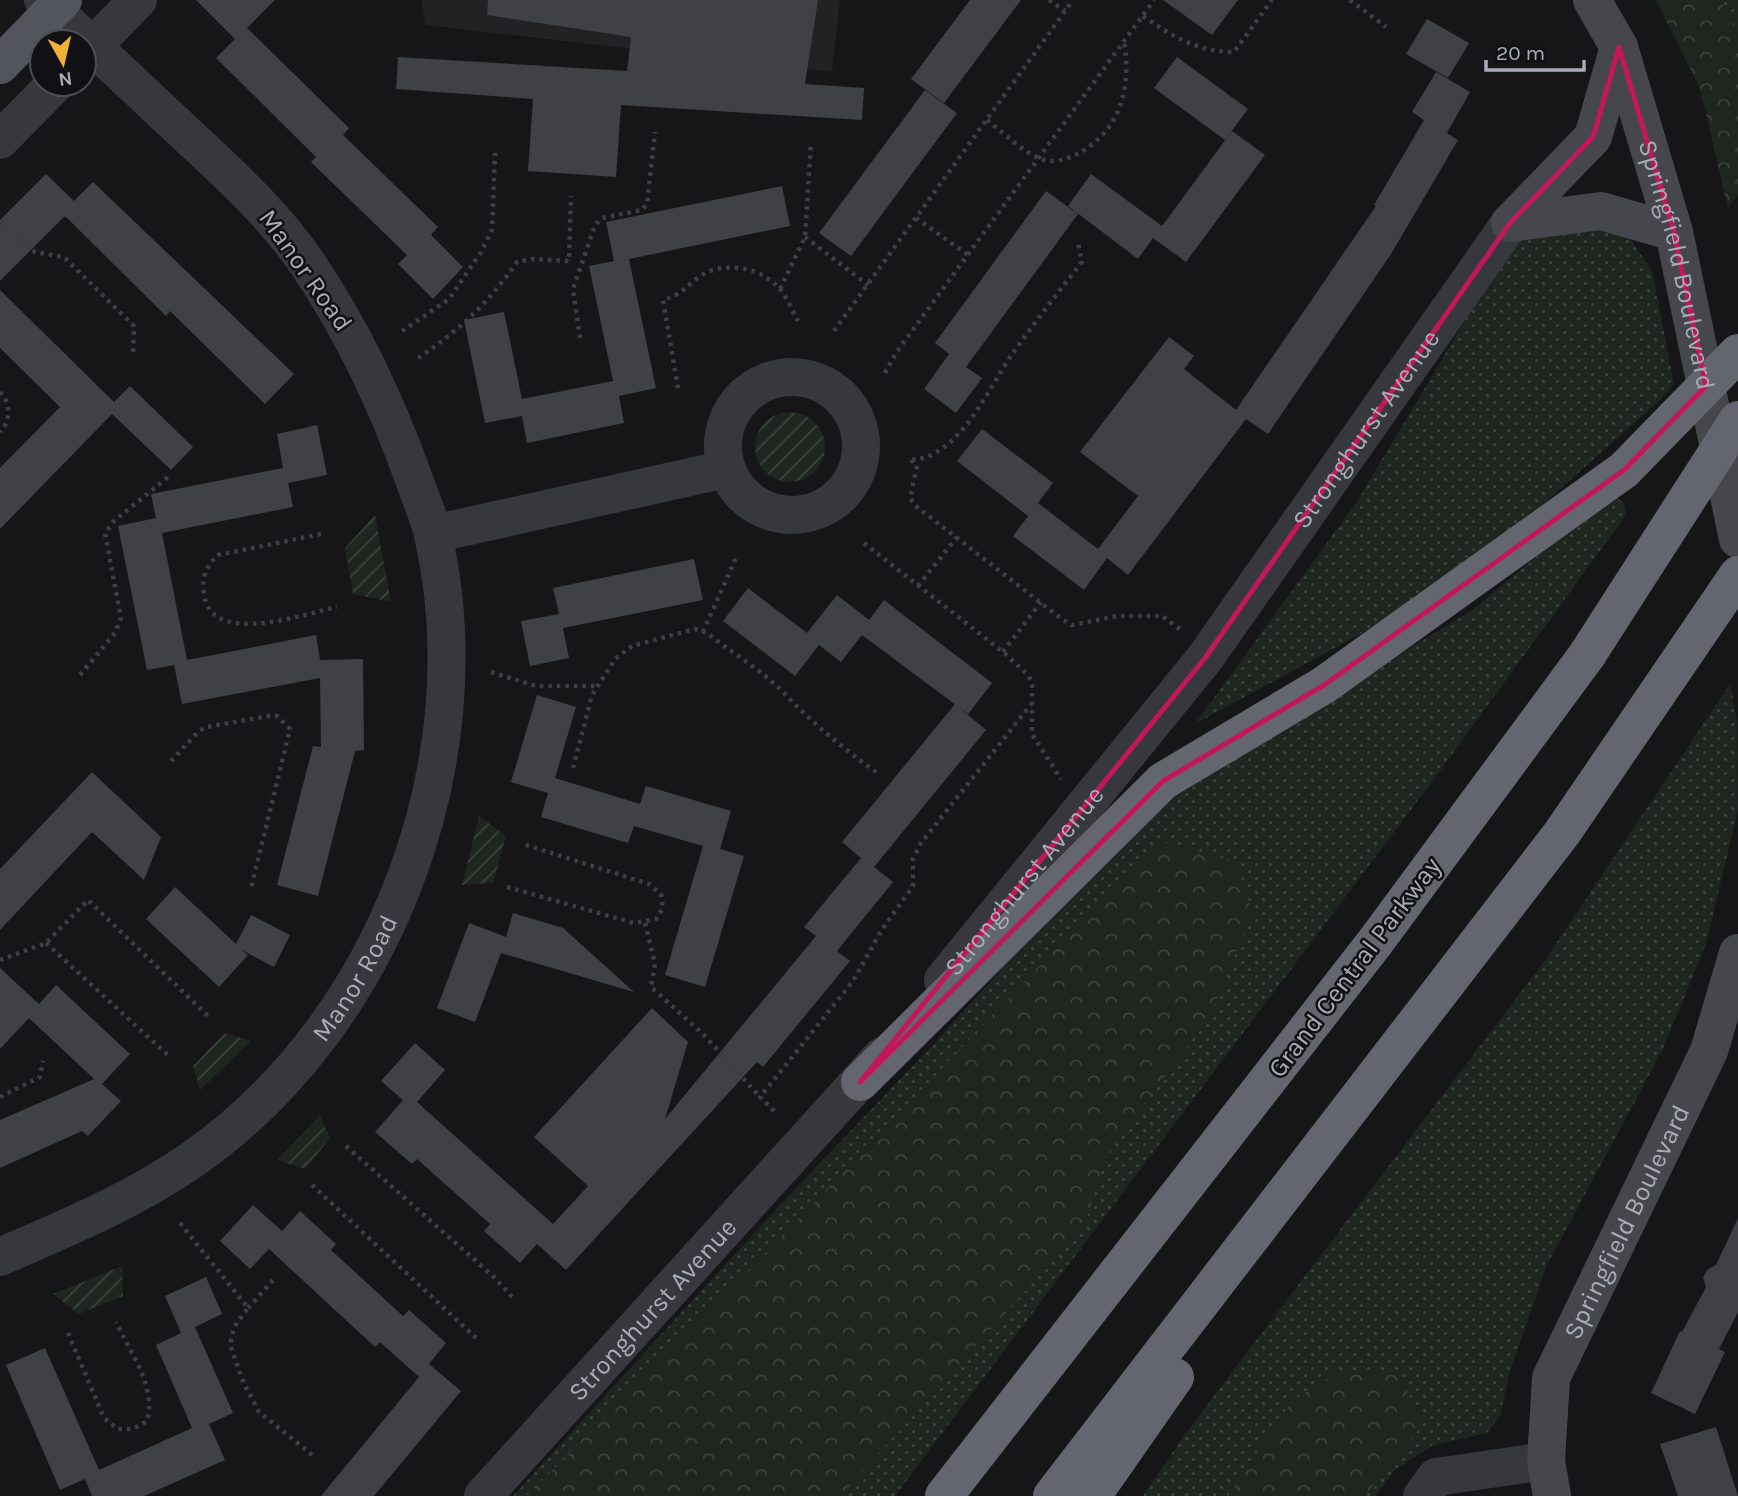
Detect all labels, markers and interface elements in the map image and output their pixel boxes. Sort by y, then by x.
north arrow [28,28,98,98]
scale bar [1486,28,1584,72]
text: 20 m [1496,41,1545,65]
text: N [57,67,74,91]
street label: Springfield Boulevard [1631,136,1722,393]
street label: Manor Road [252,203,359,337]
street label: Stronghurst Avenue [1286,324,1446,534]
street label: Stronghurst Avenue [938,780,1111,982]
street label: Grand Central Parkway [1261,851,1447,1084]
street label: Manor Road [306,910,404,1048]
street label: Springfield Boulevard [1557,1100,1697,1344]
street label: Stronghurst Avenue [562,1212,743,1407]

